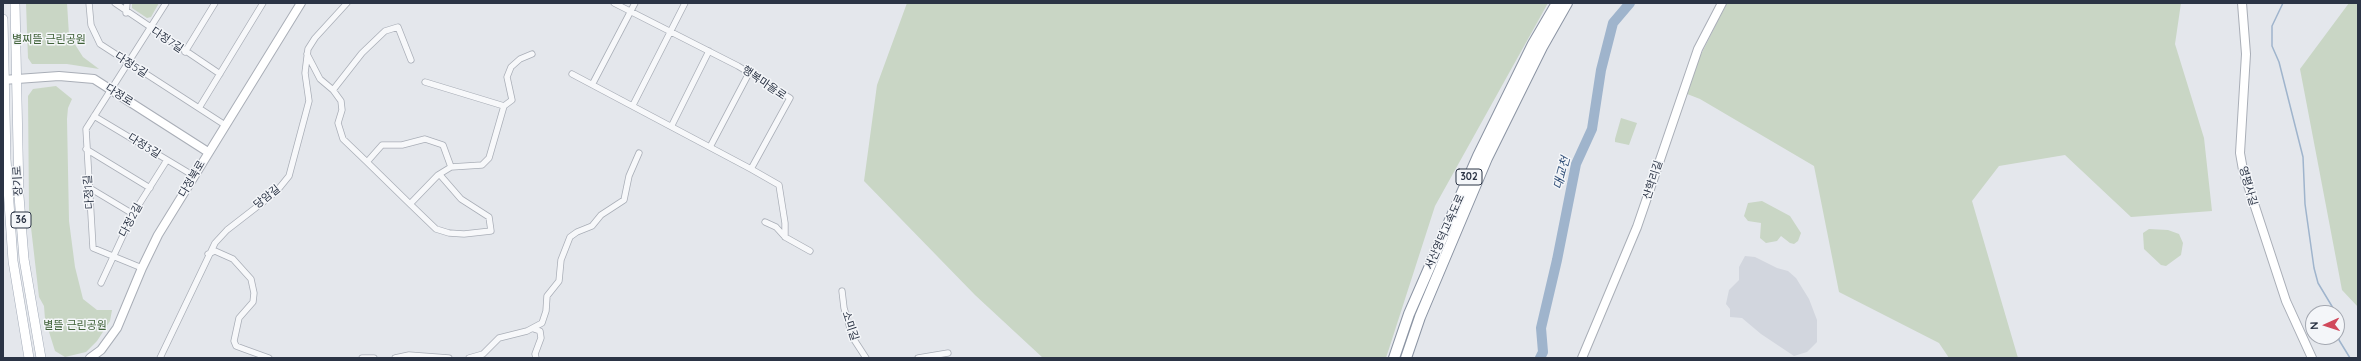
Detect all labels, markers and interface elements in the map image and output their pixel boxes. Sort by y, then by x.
street label: 다정7길 [148,24,186,56]
park label: 별찌뜰 근린공원 [12,33,86,47]
street label: 다정5길 [112,50,150,80]
street label: 행복마을로 [739,63,789,103]
street label: 다정로 [103,81,135,109]
street label: 다정3길 [125,131,163,161]
water label: 대교천 [1551,155,1573,191]
street label: 다정북로 [176,158,208,200]
street label: 산학리길 [1640,159,1666,201]
street label: 장기로 [11,165,25,197]
street label: 영평사길 [2236,165,2260,207]
road number: 302 [1456,169,1482,185]
street label: 다정1길 [81,174,97,210]
street label: 당암길 [251,182,283,212]
street label: 서산영덕고속도로 [1423,192,1467,272]
street label: 다정2길 [117,201,145,239]
road number: 36 [11,212,31,228]
north arrow [2305,305,2345,345]
street label: 소미길 [839,310,861,342]
park label: 별뜰 근린공원 [43,319,107,333]
text: N [2307,321,2321,330]

